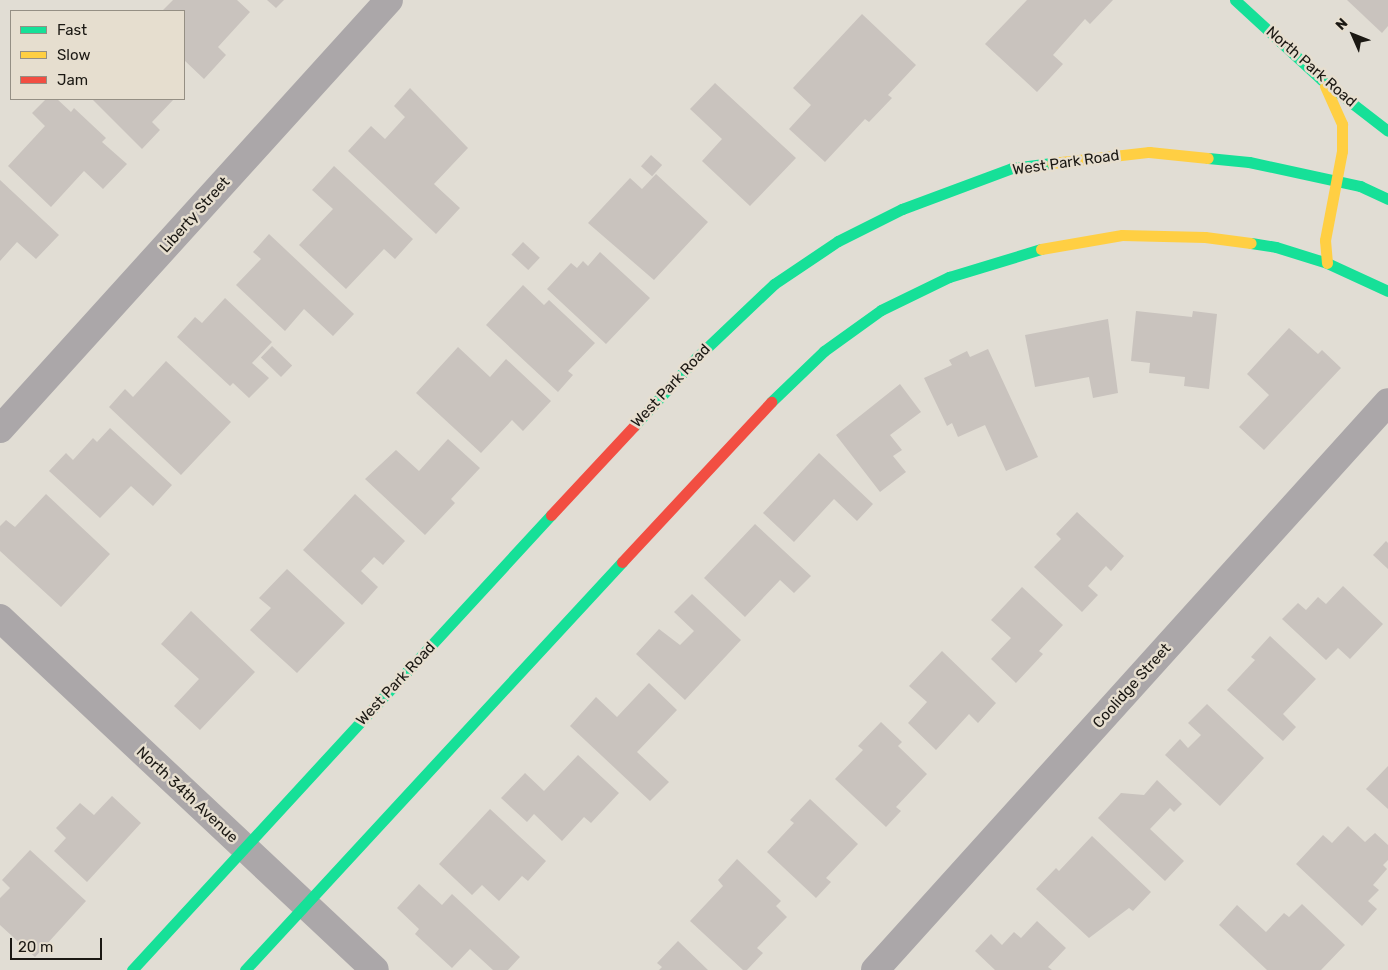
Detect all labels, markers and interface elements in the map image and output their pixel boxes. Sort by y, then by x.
legend [10,10,185,100]
north arrow [1328,10,1378,60]
text: Fast [57,21,87,39]
street label: North Park Road [1262,23,1360,111]
text: Slow [57,46,90,64]
text: Jam [57,71,88,89]
street label: West Park Road [1011,147,1121,179]
street label: Liberty Street [156,173,234,257]
street label: West Park Road [628,340,714,432]
street label: West Park Road [353,638,439,730]
street label: Coolidge Street [1089,640,1175,732]
street label: North 34th Avenue [132,743,242,847]
scale bar [12,928,105,960]
text: 20 m [18,938,53,956]

